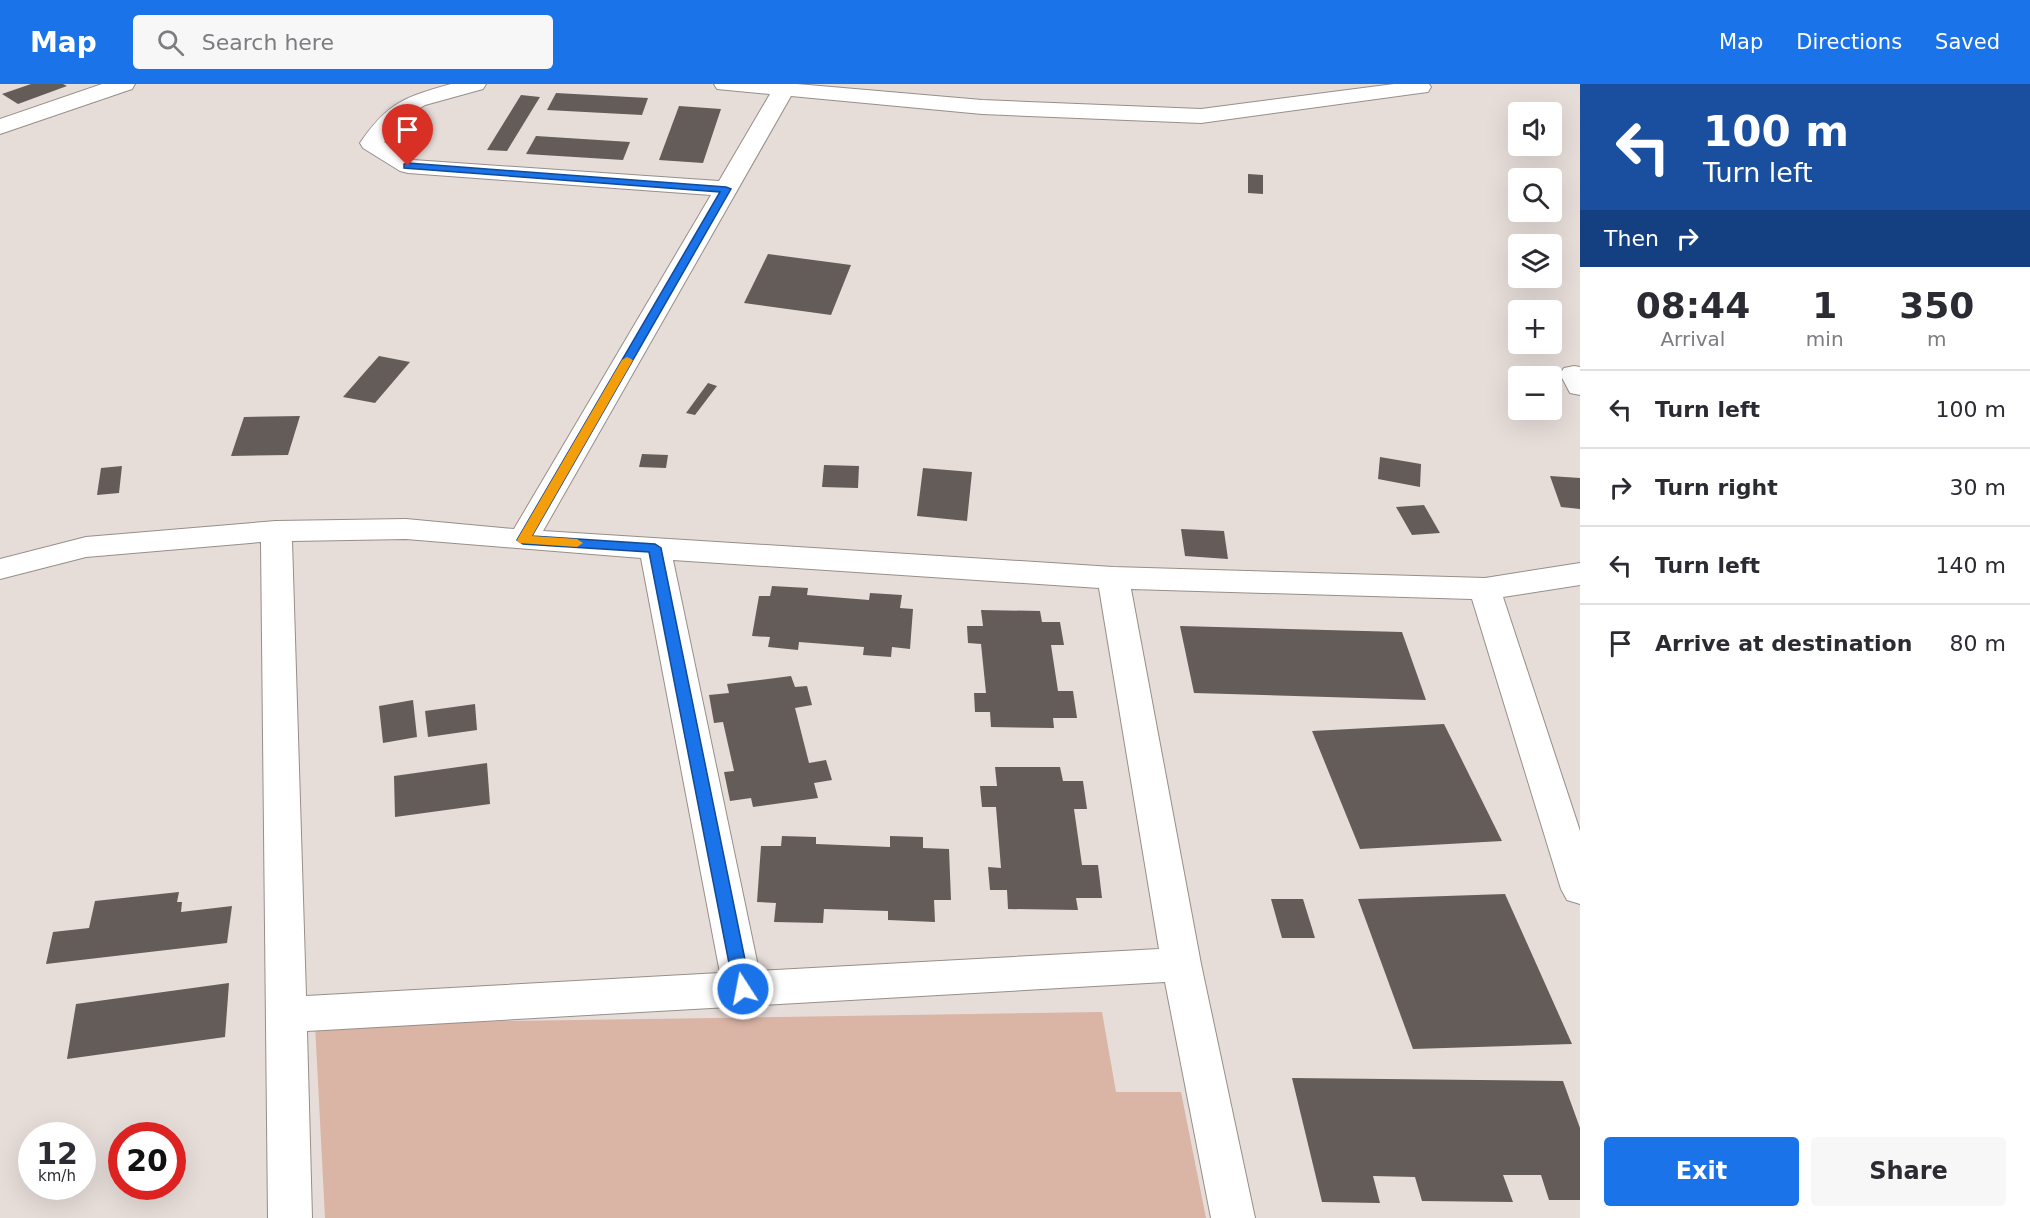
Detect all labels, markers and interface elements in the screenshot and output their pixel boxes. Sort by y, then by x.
search box [133,15,553,69]
text: Map [30,26,97,59]
icon: search [154,26,187,59]
text: Search here [202,30,334,55]
text: Map [1719,30,1763,54]
text: Directions [1796,30,1902,54]
text: Saved [1935,30,2000,54]
map controls [1508,102,1562,420]
button: sound [1508,102,1562,156]
pin [382,104,433,166]
text: 100 m [1703,107,1849,156]
icon: left [1604,108,1682,186]
icon: arrive [391,113,424,146]
text: Turn left [1703,157,1813,188]
button: search [1508,168,1562,222]
icon: right [1671,222,1704,255]
text: Then [1604,226,1659,251]
button: layers [1508,234,1562,288]
text: 08:44 [1636,285,1750,326]
text: 1 [1812,285,1837,326]
text: 350 [1899,285,1974,326]
button: + [1508,300,1562,354]
text: Arrival [1660,327,1725,351]
text: min [1806,327,1844,351]
text: m [1927,327,1947,351]
button: − [1508,366,1562,420]
icon: left [1604,393,1637,426]
text: Turn left [1655,397,1760,422]
text: 100 m [1936,397,2006,422]
icon: right [1604,471,1637,504]
text: Turn right [1655,475,1778,500]
text: 30 m [1950,475,2006,500]
icon: left [1604,549,1637,582]
text: Turn left [1655,553,1760,578]
text: 140 m [1936,553,2006,578]
icon: arrive [1604,627,1637,660]
text: Arrive at destination [1655,631,1912,656]
text: 80 m [1950,631,2006,656]
position arrow [711,957,775,1021]
speed limit sign: 20 [108,1122,186,1200]
text: 12 [36,1136,78,1171]
button: Exit [1604,1137,1799,1206]
button: Share [1811,1137,2006,1206]
text: km/h [38,1167,76,1185]

